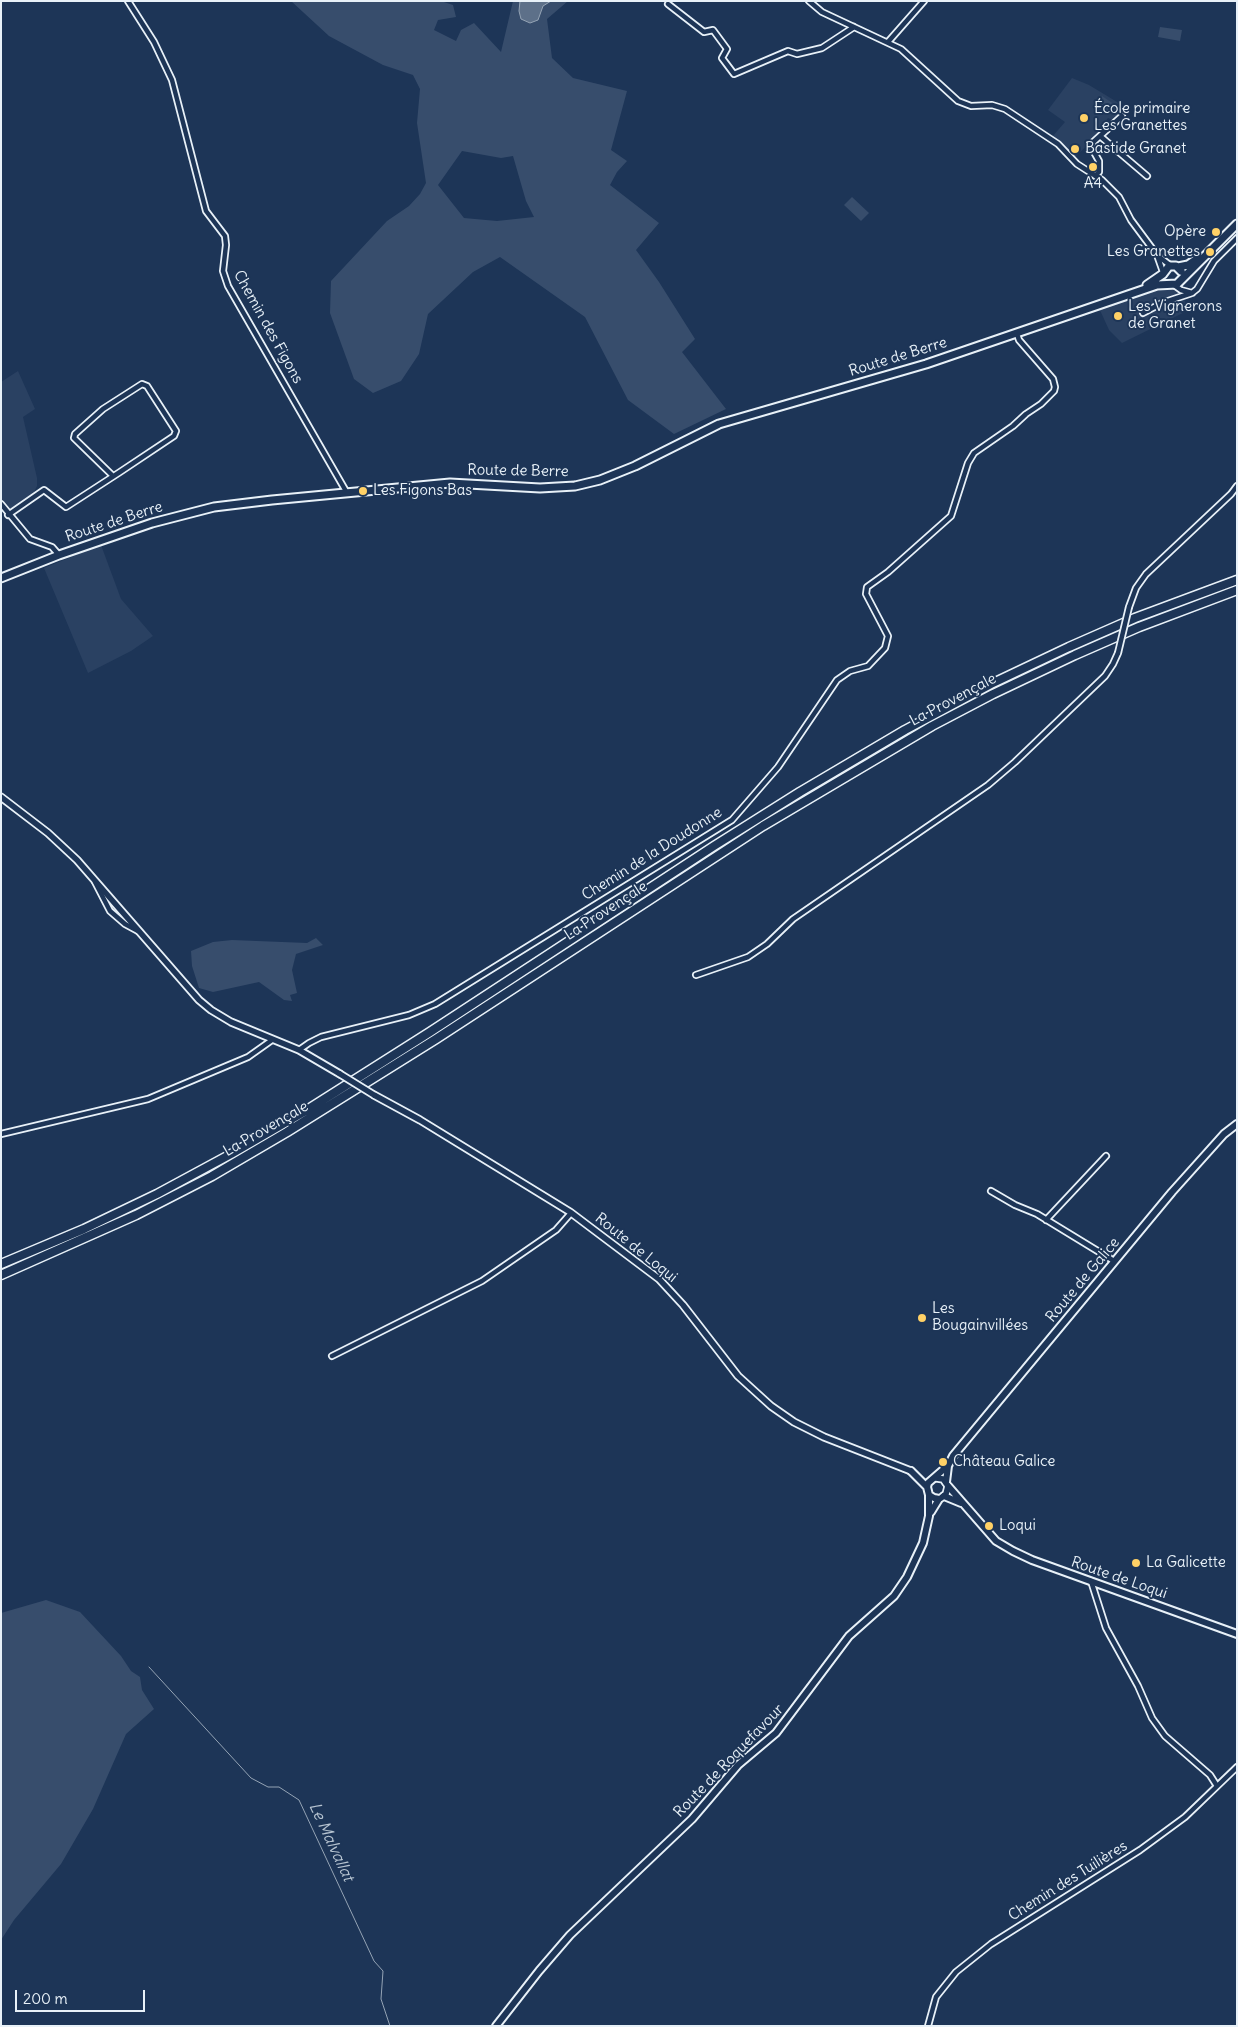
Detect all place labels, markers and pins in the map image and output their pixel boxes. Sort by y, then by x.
place label: École primaire Les Granettes [1094,100,1190,135]
marker: École primaire Les Granettes [1078,112,1090,124]
place label: Bastide Granet [1085,140,1186,158]
marker: Bastide Granet [1069,143,1081,155]
marker: A4 [1087,161,1099,173]
place label: A4 [1084,175,1102,193]
place label: Opère [1164,223,1206,241]
marker: Opère [1210,226,1222,238]
place label: Les Granettes [1107,243,1200,261]
marker: Les Granettes [1204,246,1216,258]
place label: Les Vignerons de Granet [1128,298,1222,333]
marker: Les Vignerons de Granet [1112,310,1124,322]
place label: Les Figons Bas [373,482,472,500]
marker: Les Figons Bas [357,485,369,497]
place label: Les Bougainvillées [932,1300,1028,1335]
marker: Les Bougainvillées [916,1312,928,1324]
place label: Château Galice [953,1453,1055,1471]
marker: Château Galice [937,1456,949,1468]
place label: Loqui [999,1517,1036,1535]
marker: Loqui [983,1520,995,1532]
place label: La Galicette [1146,1554,1226,1572]
marker: La Galicette [1130,1557,1142,1569]

